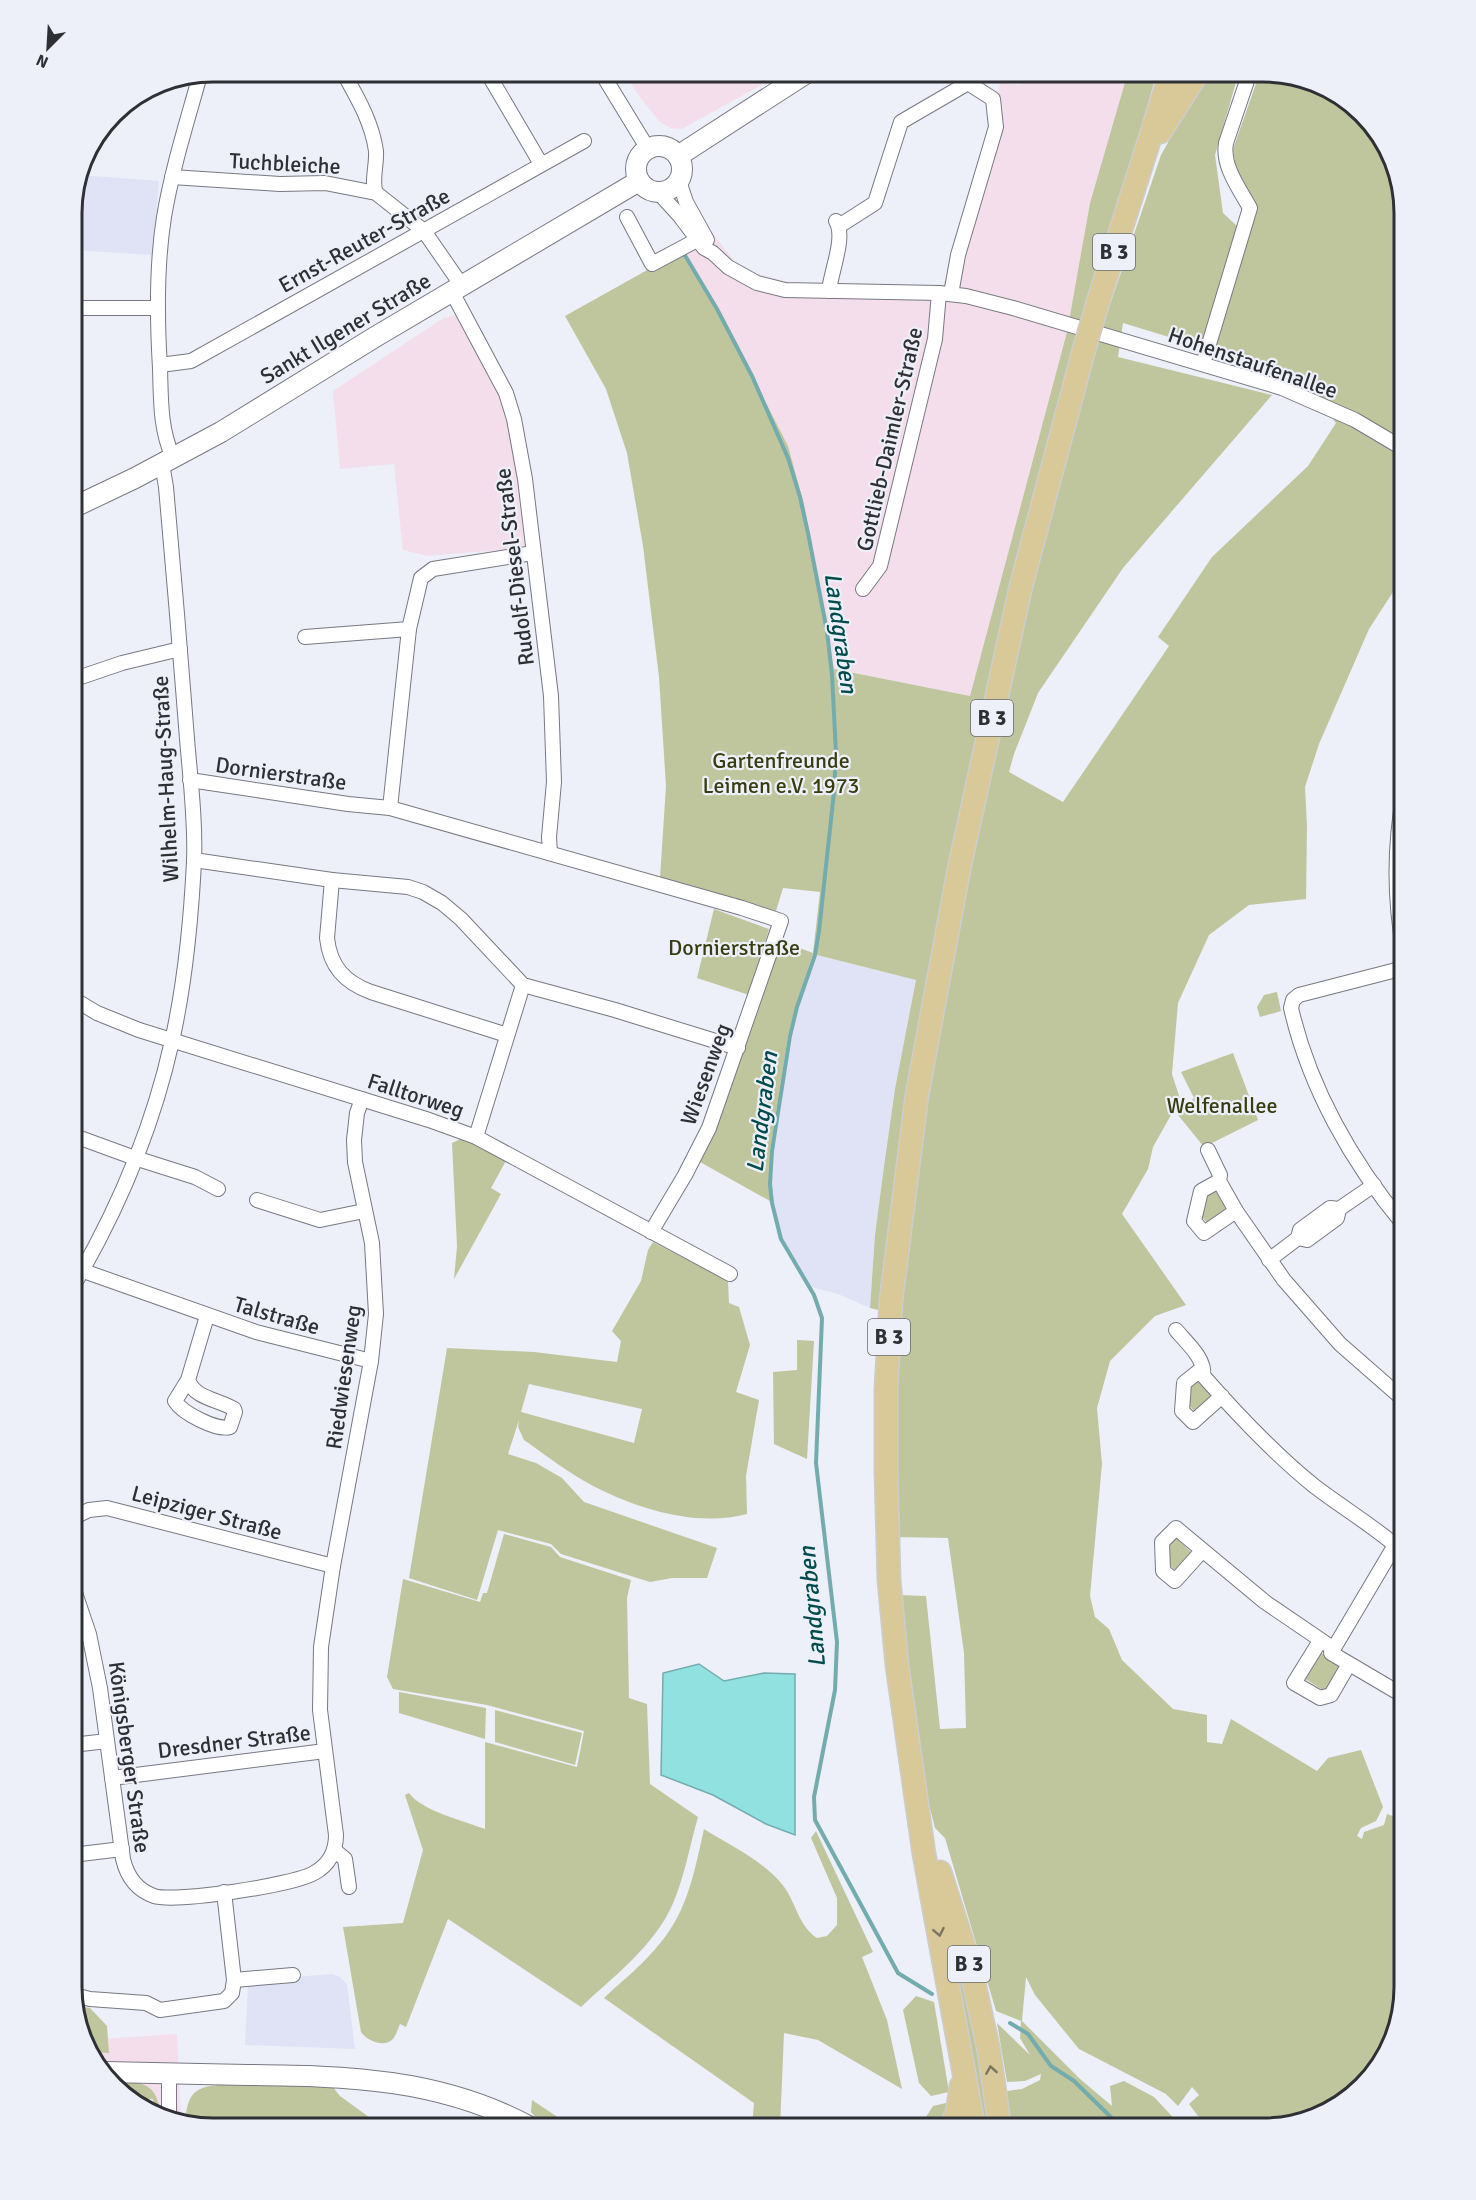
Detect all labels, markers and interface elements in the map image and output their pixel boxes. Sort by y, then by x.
north arrow [18,18,78,78]
text: N [33,49,51,72]
street label: Tuchbleiche [229,147,341,180]
street label: Ernst-Reuter-Straße [274,182,455,299]
road number: B 3 [1093,234,1135,270]
street label: Sankt Ilgener Straße [255,267,435,390]
street label: Hohenstaufenallee [1164,321,1341,404]
street label: Gottlieb-Daimler-Straße [851,324,928,554]
street label: Rudolf-Diesel-Straße [489,467,540,667]
water label: Landgraben [818,571,864,696]
street label: Wilhelm-Haug-Straße [147,675,184,883]
road number: B 3 [971,700,1013,736]
park label: Gartenfreunde Leimen e.V. 1973 [703,747,859,799]
street label: Dornierstraße [214,751,348,796]
park label: Dornierstraße [668,934,800,961]
street label: Wiesenweg [675,1020,736,1129]
water label: Landgraben [740,1049,784,1174]
street label: Falltorweg [364,1067,468,1124]
park label: Welfenallee [1167,1092,1277,1119]
street label: Talstraße [231,1290,323,1341]
street label: Riedwiesenweg [320,1303,367,1451]
road number: B 3 [868,1319,910,1355]
street label: Leipziger Straße [129,1479,285,1546]
water label: Landgraben [792,1544,832,1669]
street label: Königsberger Straße [103,1659,156,1855]
street label: Dresdner Straße [156,1719,312,1764]
one-way arrow [932,1927,945,1937]
road number: B 3 [948,1946,990,1982]
one-way arrow [986,2065,998,2075]

